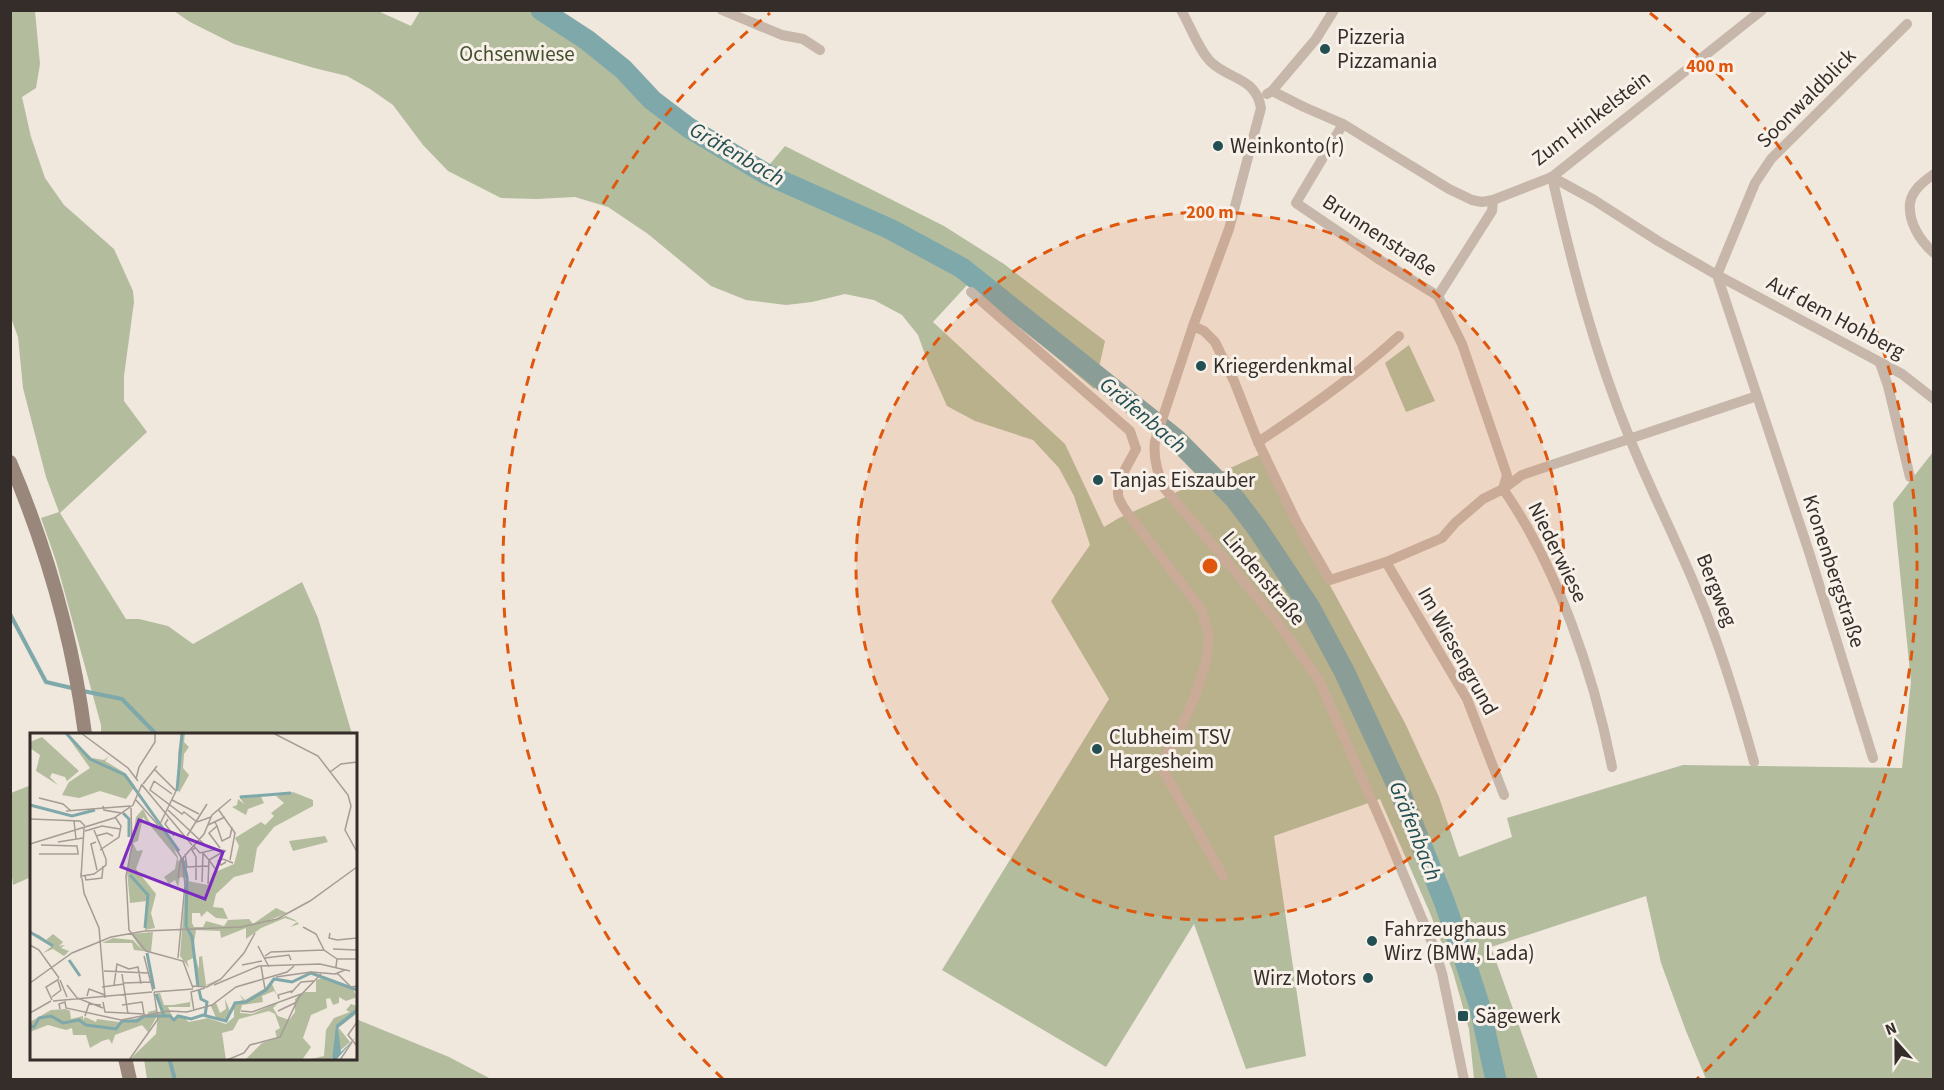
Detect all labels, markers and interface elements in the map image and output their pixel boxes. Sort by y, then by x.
place label: Pizzeria Pizzamania [1337,22,1437,76]
park label: Ochsenwiese [459,39,575,69]
street label: Soonwaldblick [1749,41,1863,155]
marker: Pizzeria Pizzamania [1318,42,1332,56]
text: 400 m [1686,54,1734,79]
street label: Zum Hinkelstein [1525,63,1657,173]
water label: Gräfenbach [684,114,790,194]
place label: Weinkonto(r) [1230,131,1345,161]
marker: Weinkonto(r) [1211,139,1225,153]
street label: Brunnenstraße [1317,187,1443,283]
text: 200 m [1186,200,1234,225]
street label: Auf dem Hohberg [1761,268,1911,366]
place label: Kriegerdenkmal [1213,351,1353,381]
marker: Kriegerdenkmal [1194,359,1208,373]
water label: Gräfenbach [1093,369,1193,461]
place label: Tanjas Eiszauber [1110,465,1256,495]
marker: Tanjas Eiszauber [1091,473,1105,487]
street label: Kronenbergstraße [1795,491,1873,651]
street label: Niederwiese [1521,497,1595,607]
street label: Lindenstraße [1215,524,1313,632]
street label: Bergweg [1689,549,1745,631]
centre of rings [1200,556,1220,576]
street label: Im Wiesengrund [1410,581,1506,721]
place label: Clubheim TSV Hargesheim [1109,722,1231,776]
inset map [30,733,357,1060]
marker: Clubheim TSV Hargesheim [1090,742,1104,756]
water label: Gräfenbach [1381,776,1449,886]
place label: Fahrzeughaus Wirz (BMW, Lada) [1384,914,1535,968]
marker: Fahrzeughaus Wirz (BMW, Lada) [1365,934,1379,948]
place label: Wirz Motors [1254,963,1356,993]
marker: Wirz Motors [1361,971,1375,985]
place label: Sägewerk [1475,1001,1561,1031]
marker: Sägewerk [1456,1009,1470,1023]
north arrow [1866,1012,1926,1072]
text: N [1882,1017,1900,1041]

